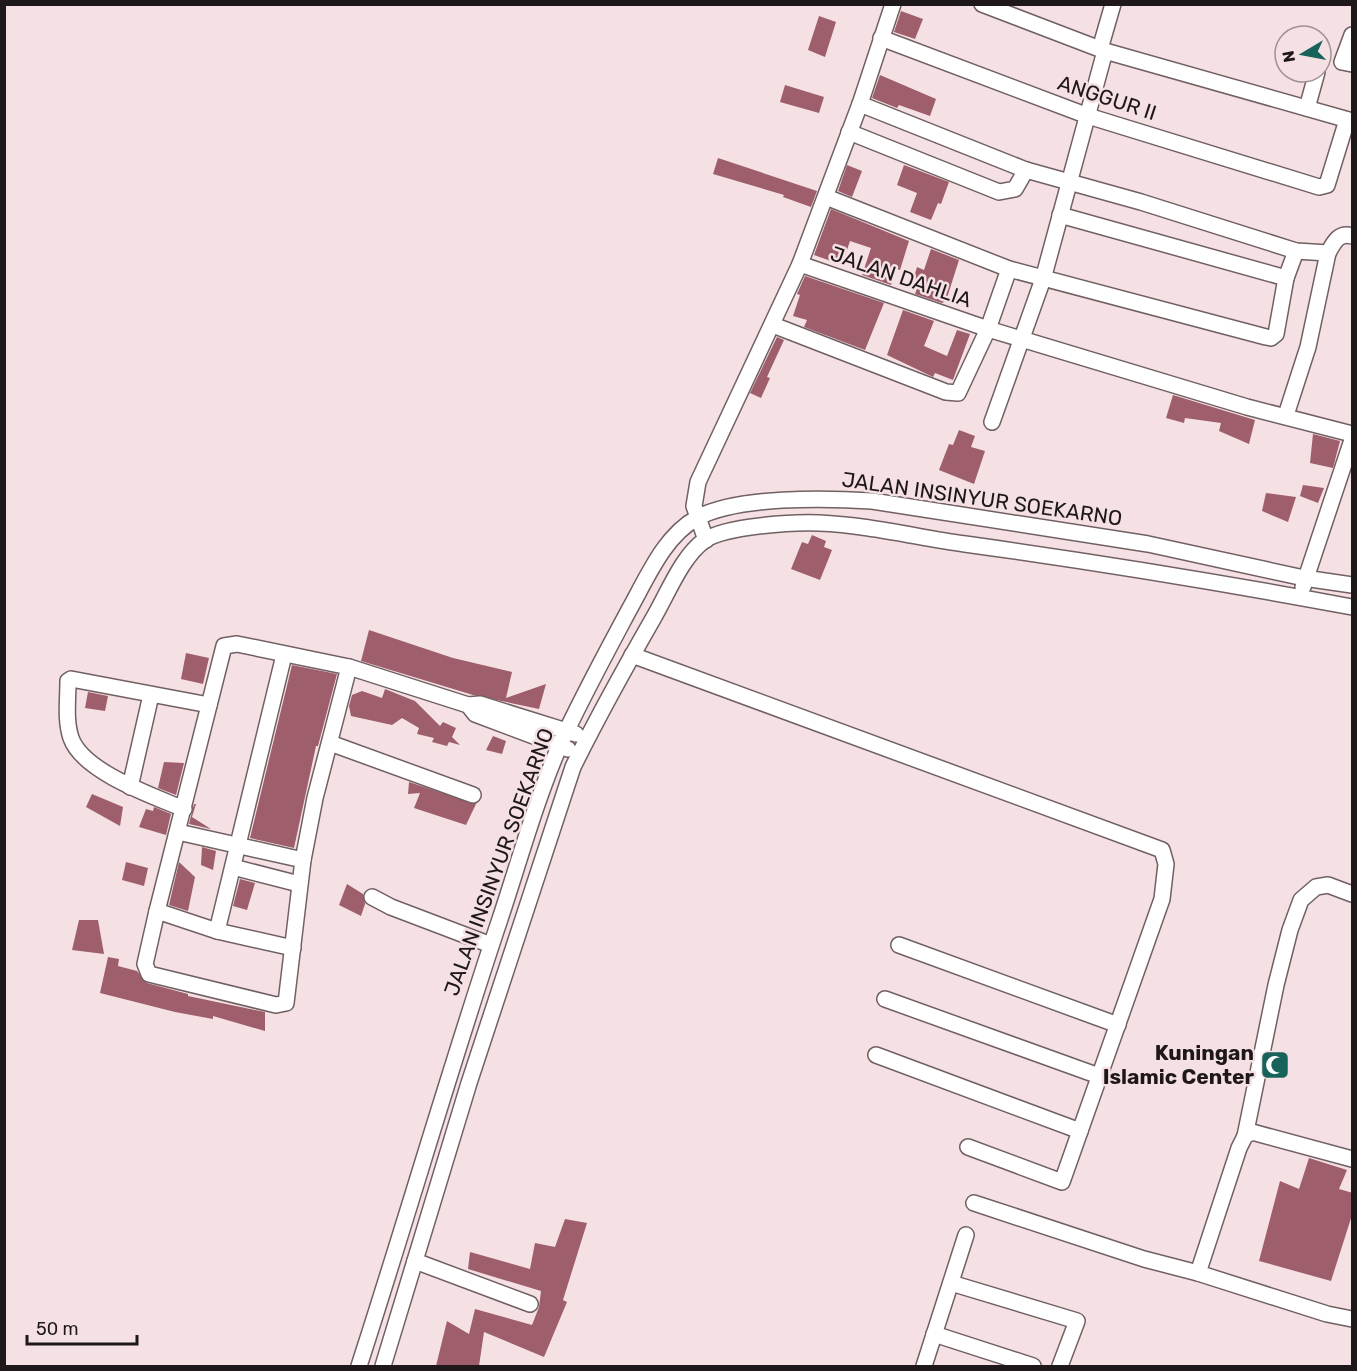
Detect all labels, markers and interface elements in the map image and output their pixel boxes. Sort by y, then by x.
north arrow [1273,24,1333,84]
text: N [1278,49,1299,64]
street label: ANGGUR II [1055,70,1160,125]
street label: JALAN DAHLIA [827,241,975,312]
street label: JALAN INSINYUR SOEKARNO [840,466,1124,531]
street label: JALAN INSINYUR SOEKARNO [438,725,559,999]
place label: Kuningan Islamic Center [1103,1040,1254,1089]
mosque icon: Kuningan Islamic Center [1259,1049,1291,1081]
scale bar [27,1308,136,1346]
text: 50 m [36,1318,79,1340]

